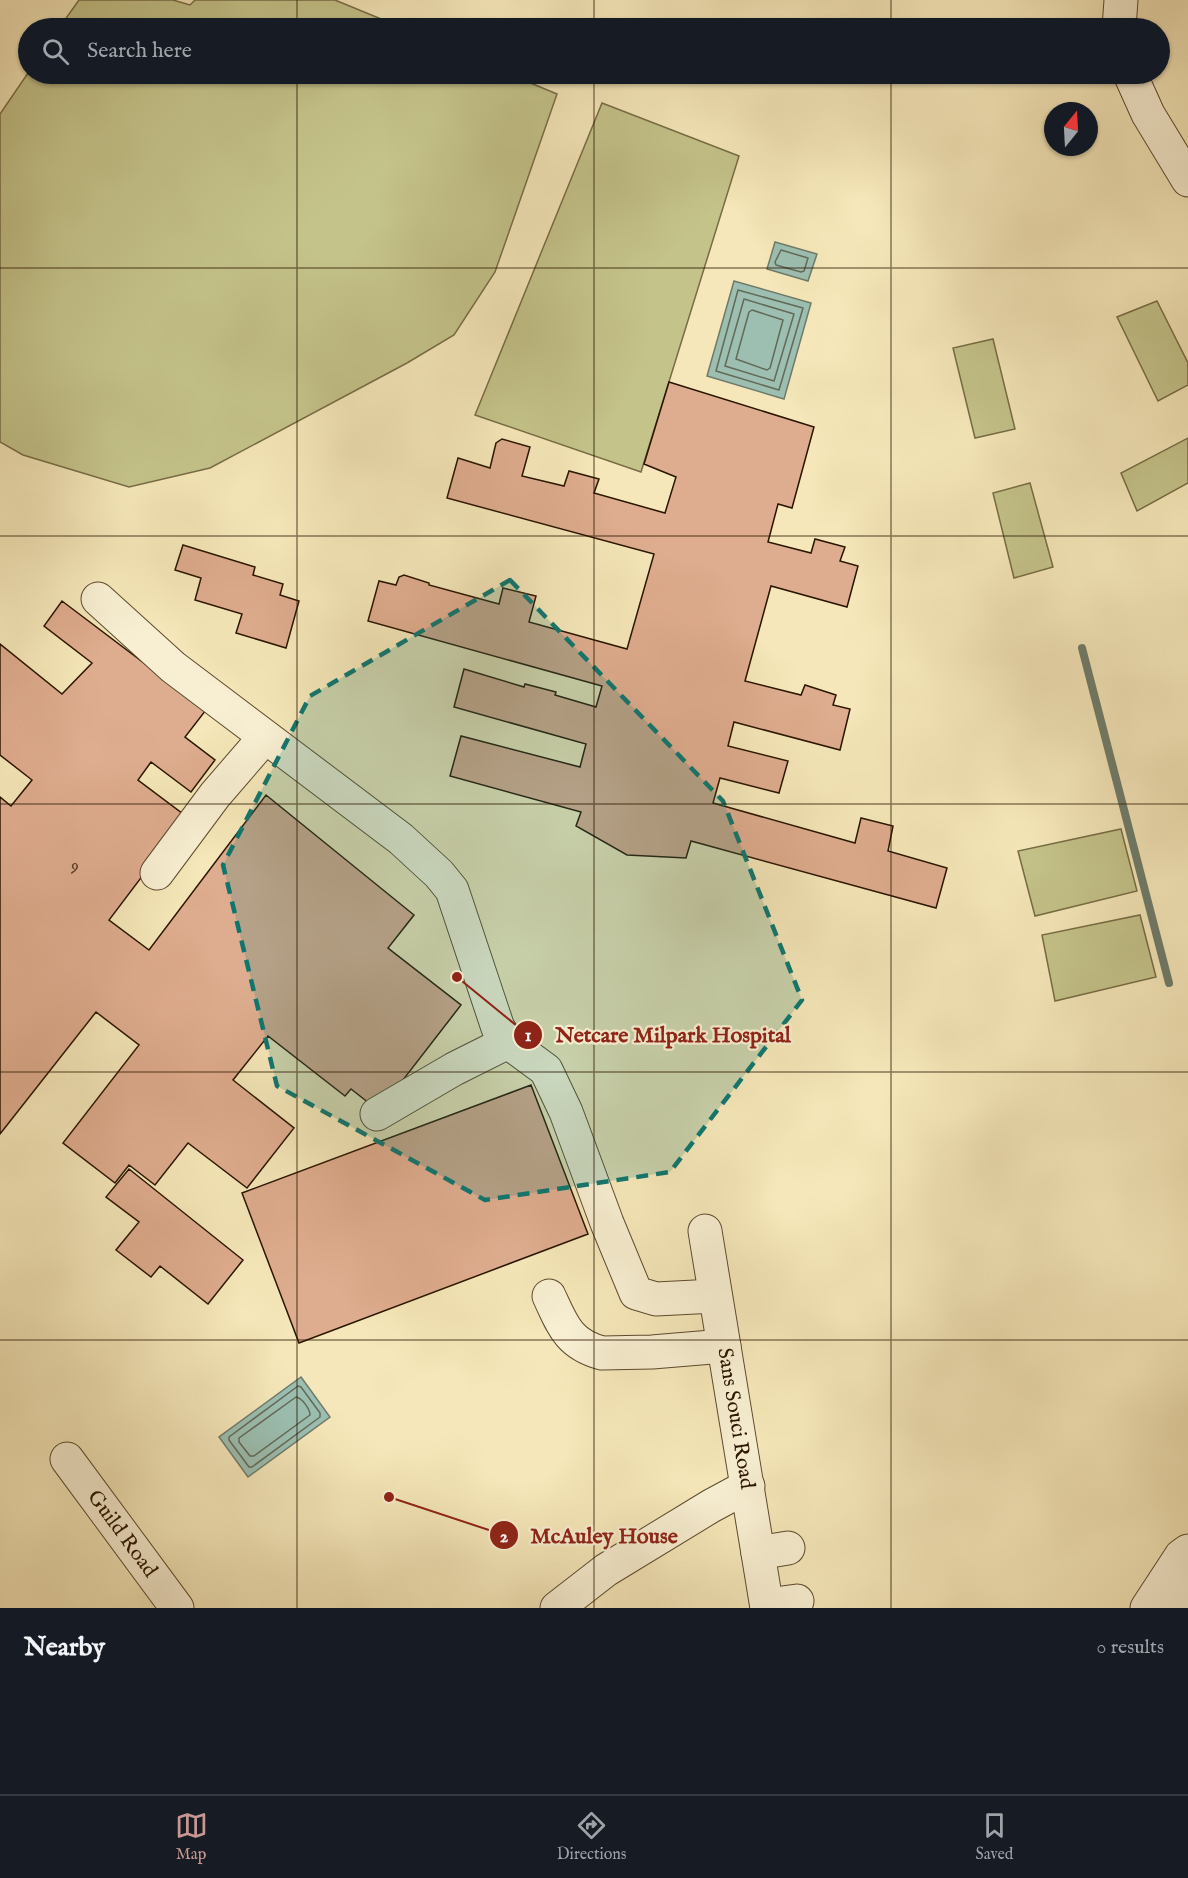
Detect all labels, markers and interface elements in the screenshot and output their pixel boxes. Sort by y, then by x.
search box [18,18,1170,84]
icon: search [39,35,72,68]
text: Search here [87,37,192,65]
north arrow [1044,102,1098,156]
house number: 9 [70,855,79,878]
callout: Netcare Milpark Hospital [513,1015,802,1055]
text: Netcare Milpark Hospital [554,1022,792,1050]
text: 1 [525,1025,532,1048]
street label: Sans Souci Road [711,1346,761,1492]
street label: Guild Road [81,1485,164,1584]
callout: McAuley House [489,1515,690,1555]
text: McAuley House [530,1523,678,1551]
text: 2 [500,1526,509,1549]
text: Nearby [24,1631,105,1664]
text: 0 results [1097,1635,1164,1660]
tab: Map [175,1809,208,1865]
tab: Directions [557,1809,626,1865]
tab: Saved [976,1809,1013,1865]

